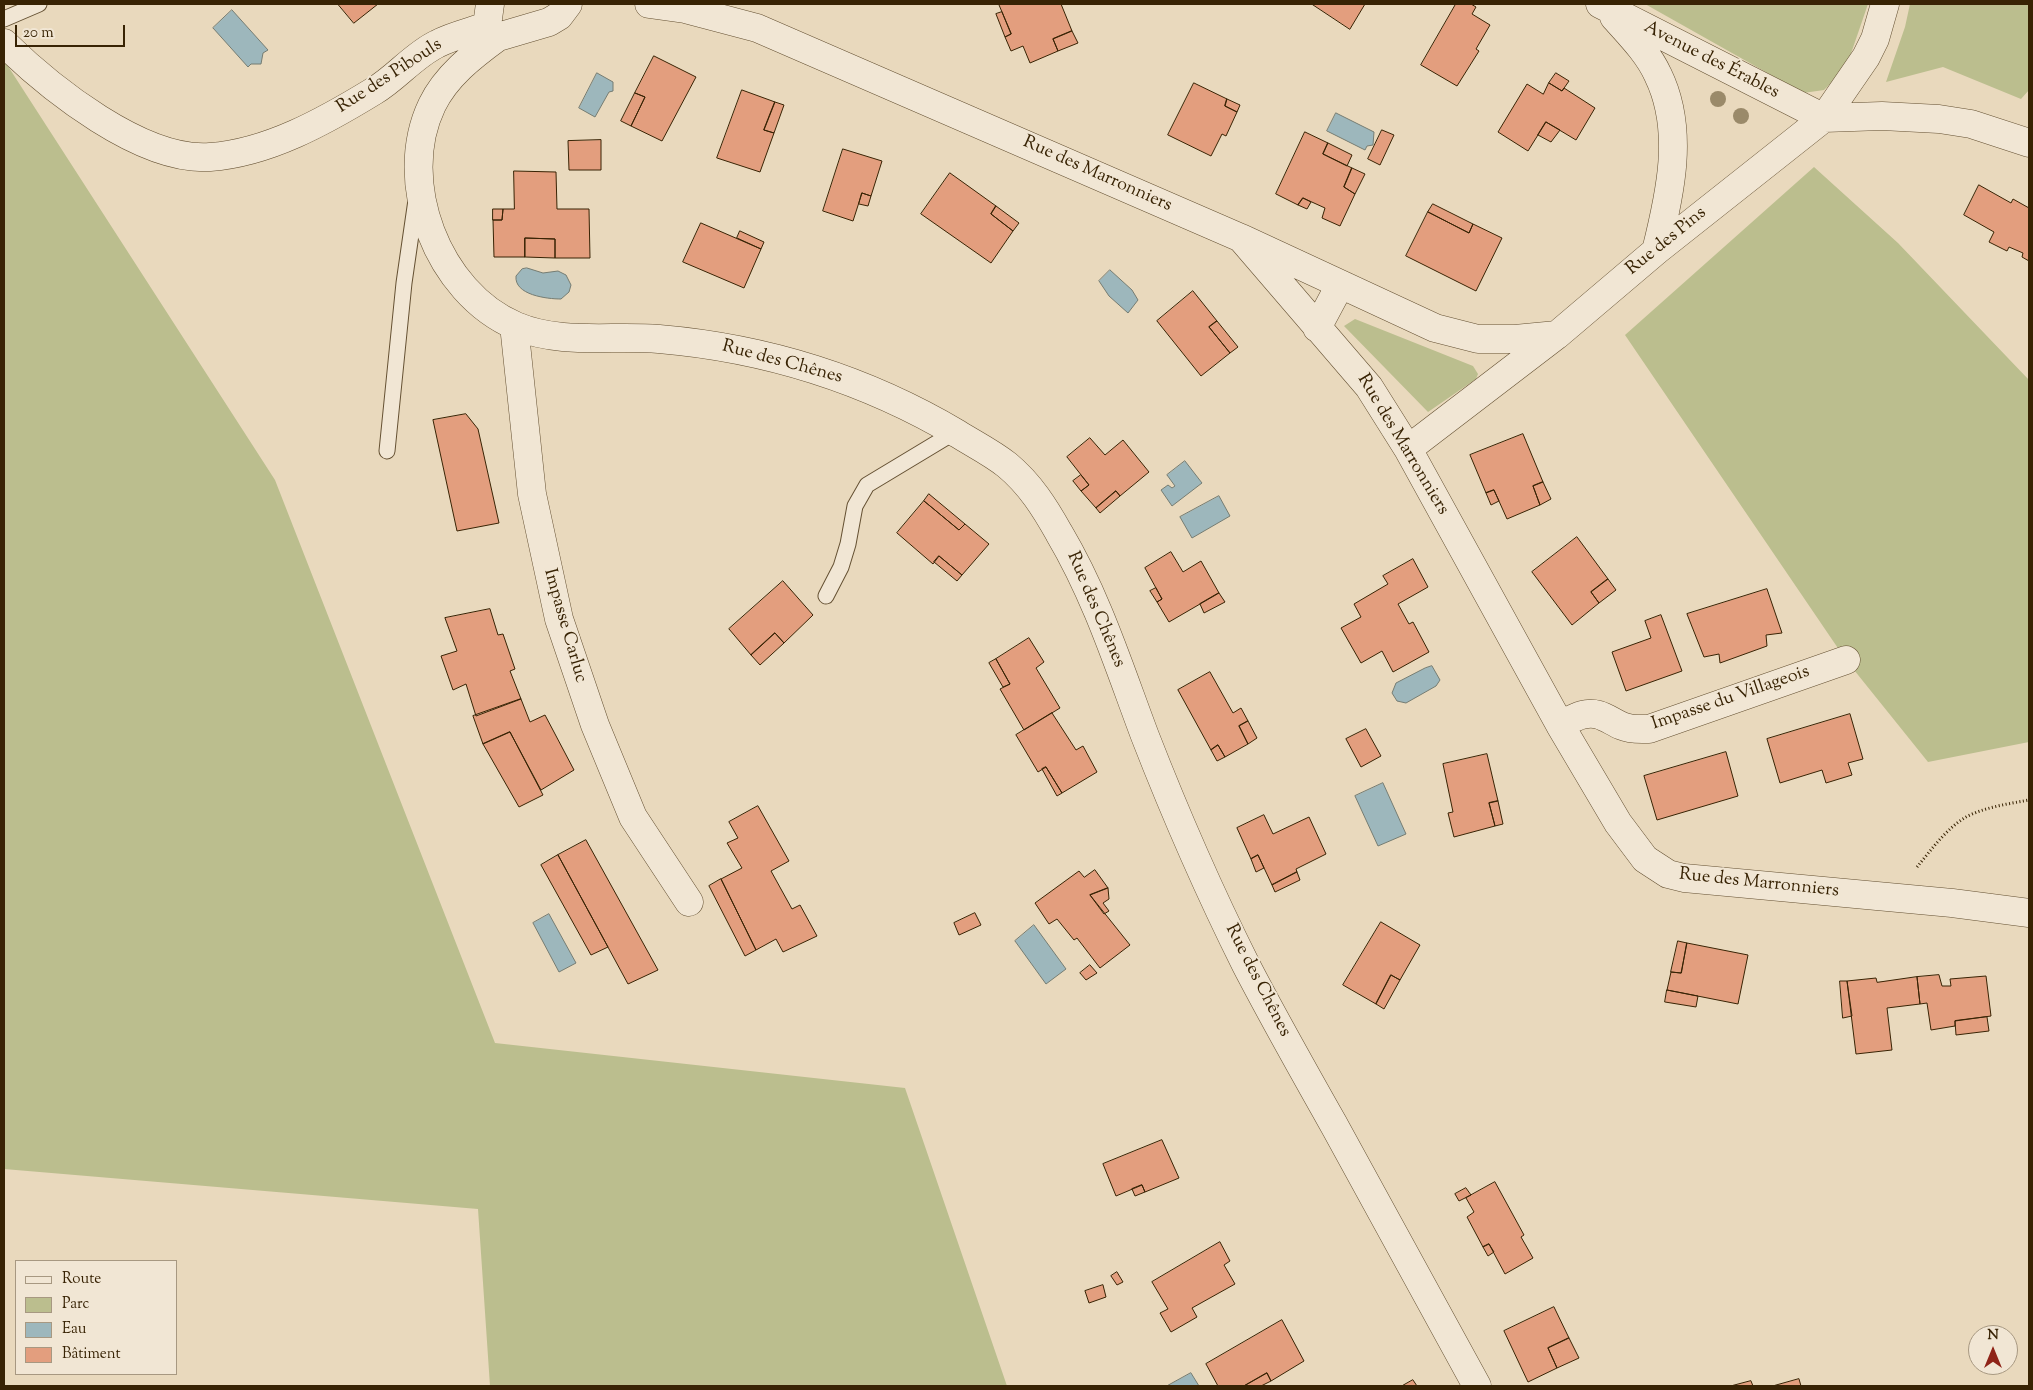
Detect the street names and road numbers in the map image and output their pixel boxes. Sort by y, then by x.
street label: Avenue des Érables [1640,18,1782,104]
street label: Rue des Pibouls [333,35,447,119]
street label: Rue des Marronniers [1019,132,1175,218]
street label: Rue des Pins [1623,203,1711,281]
street label: Rue des Chênes [720,337,844,389]
street label: Rue des Marronniers [1351,371,1453,519]
street label: Rue des Chênes [1061,549,1129,671]
street label: Impasse Carluc [537,567,591,685]
street label: Impasse du Villageois [1649,662,1813,736]
street label: Rue des Marronniers [1678,865,1840,903]
street label: Rue des Chênes [1219,921,1295,1041]

